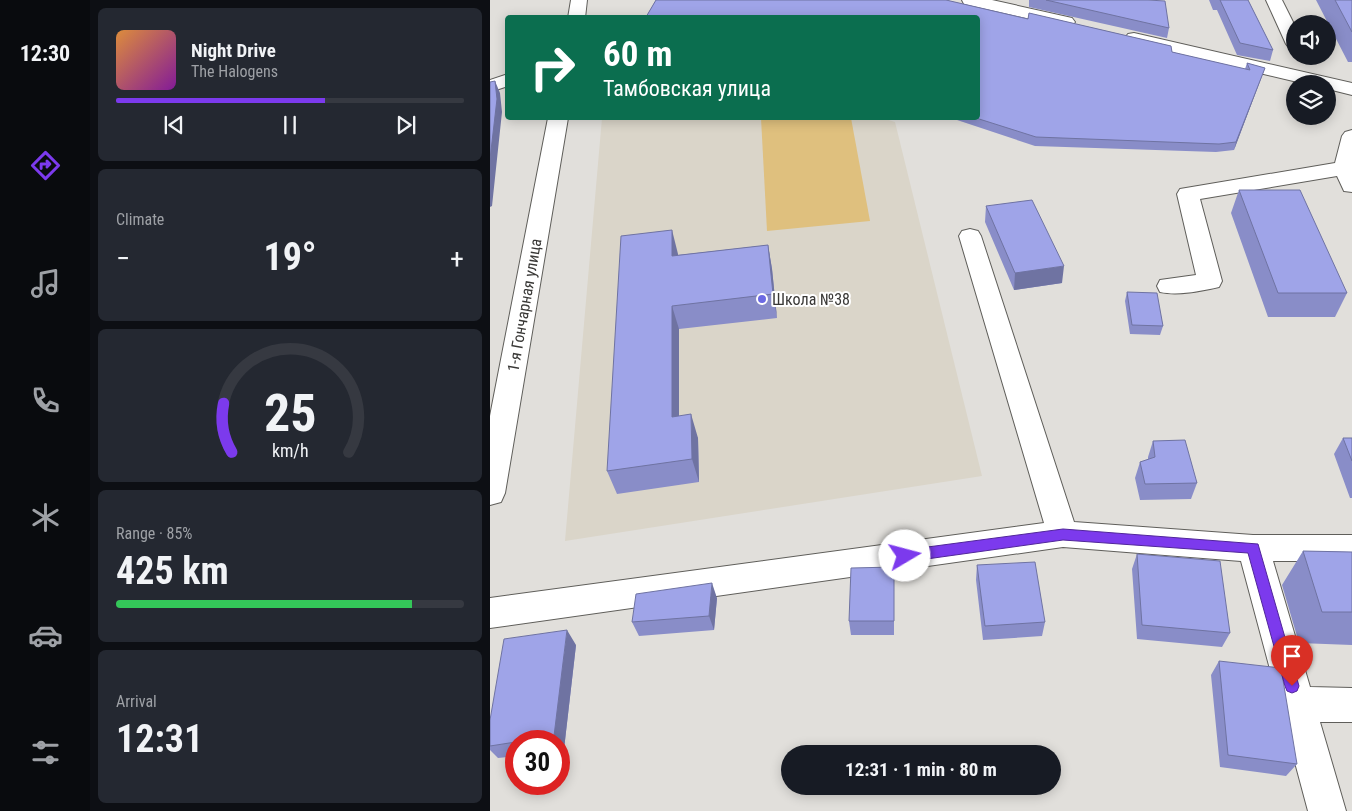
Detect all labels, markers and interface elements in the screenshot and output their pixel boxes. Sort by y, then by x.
map controls [1286,15,1336,125]
button: sound [1286,15,1336,65]
text: 60 m [603,34,672,75]
icon: right [520,35,585,100]
text: Night Drive [191,39,276,62]
text: 12:30 [20,41,70,66]
text: The Halogens [191,62,278,81]
button: layers [1286,75,1336,125]
text: Тамбовская улица [603,76,771,101]
icon: previous [160,111,188,139]
icon: pause [276,111,304,139]
icon: next [392,111,420,139]
icon: directions [28,148,63,183]
text: Climate [116,210,164,229]
text: 19° [263,235,317,279]
street label: 1-я Гончарная улица [503,237,546,373]
text: − [116,242,130,275]
text: + [450,242,464,275]
icon: music [28,266,63,301]
place label: Школа №38 [772,290,850,309]
marker: Школа №38 [756,293,768,305]
icon: phone [28,383,63,418]
text: 25 [264,383,316,444]
text: km/h [272,440,308,461]
icon: climate [28,500,63,535]
text: Range · 85% [116,524,192,543]
position arrow [878,529,930,581]
text: 425 km [116,549,229,593]
icon: car [28,618,63,653]
pin [1271,635,1313,686]
icon: arrive [1278,642,1306,670]
text: Arrival [116,692,157,711]
text: 12:31 [116,717,203,761]
speed limit sign: 30 [505,730,570,795]
icon: filters [28,735,63,770]
text: 12:31 · 1 min · 80 m [845,758,997,781]

